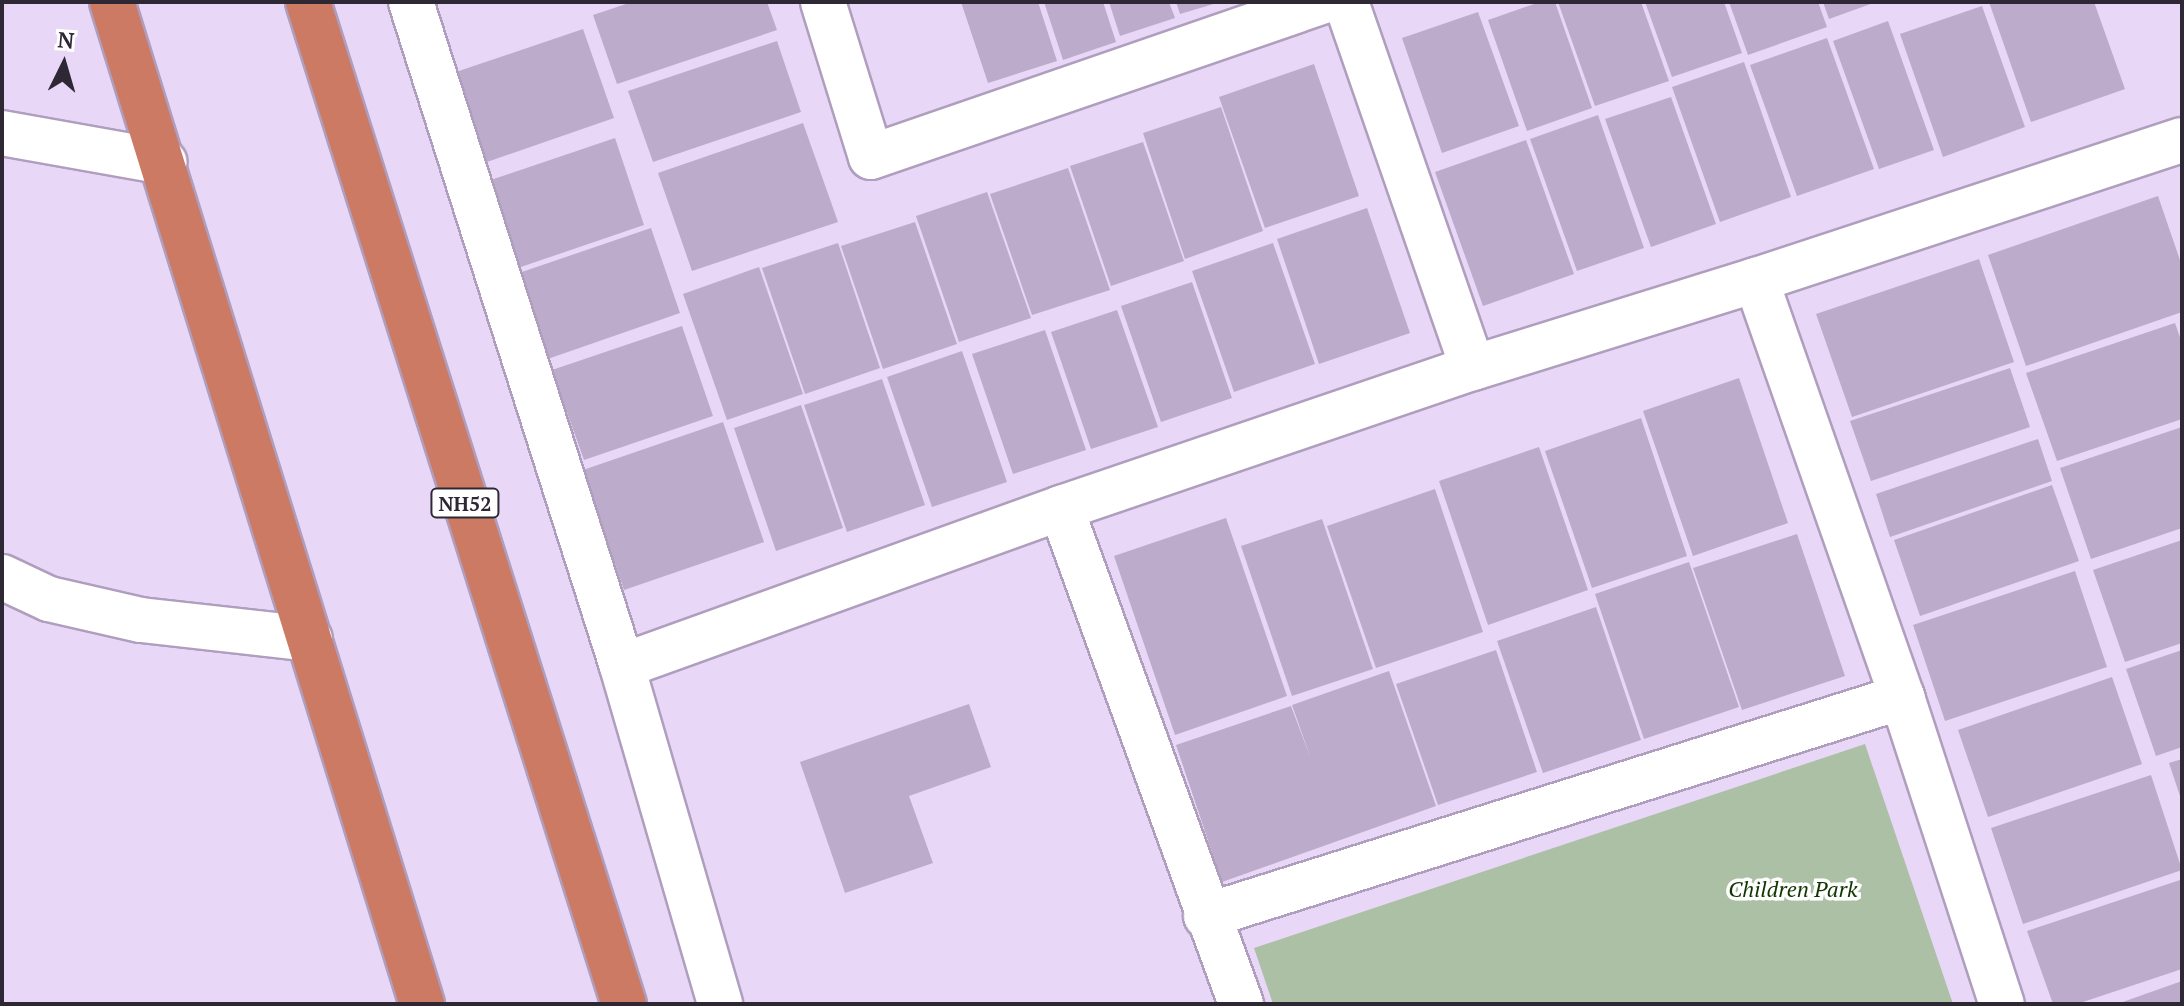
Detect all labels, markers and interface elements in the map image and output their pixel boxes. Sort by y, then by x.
north arrow [24,24,104,104]
text: N [57,24,76,55]
road number: NH52 [429,487,501,519]
park label: Children Park [1728,876,1858,902]

